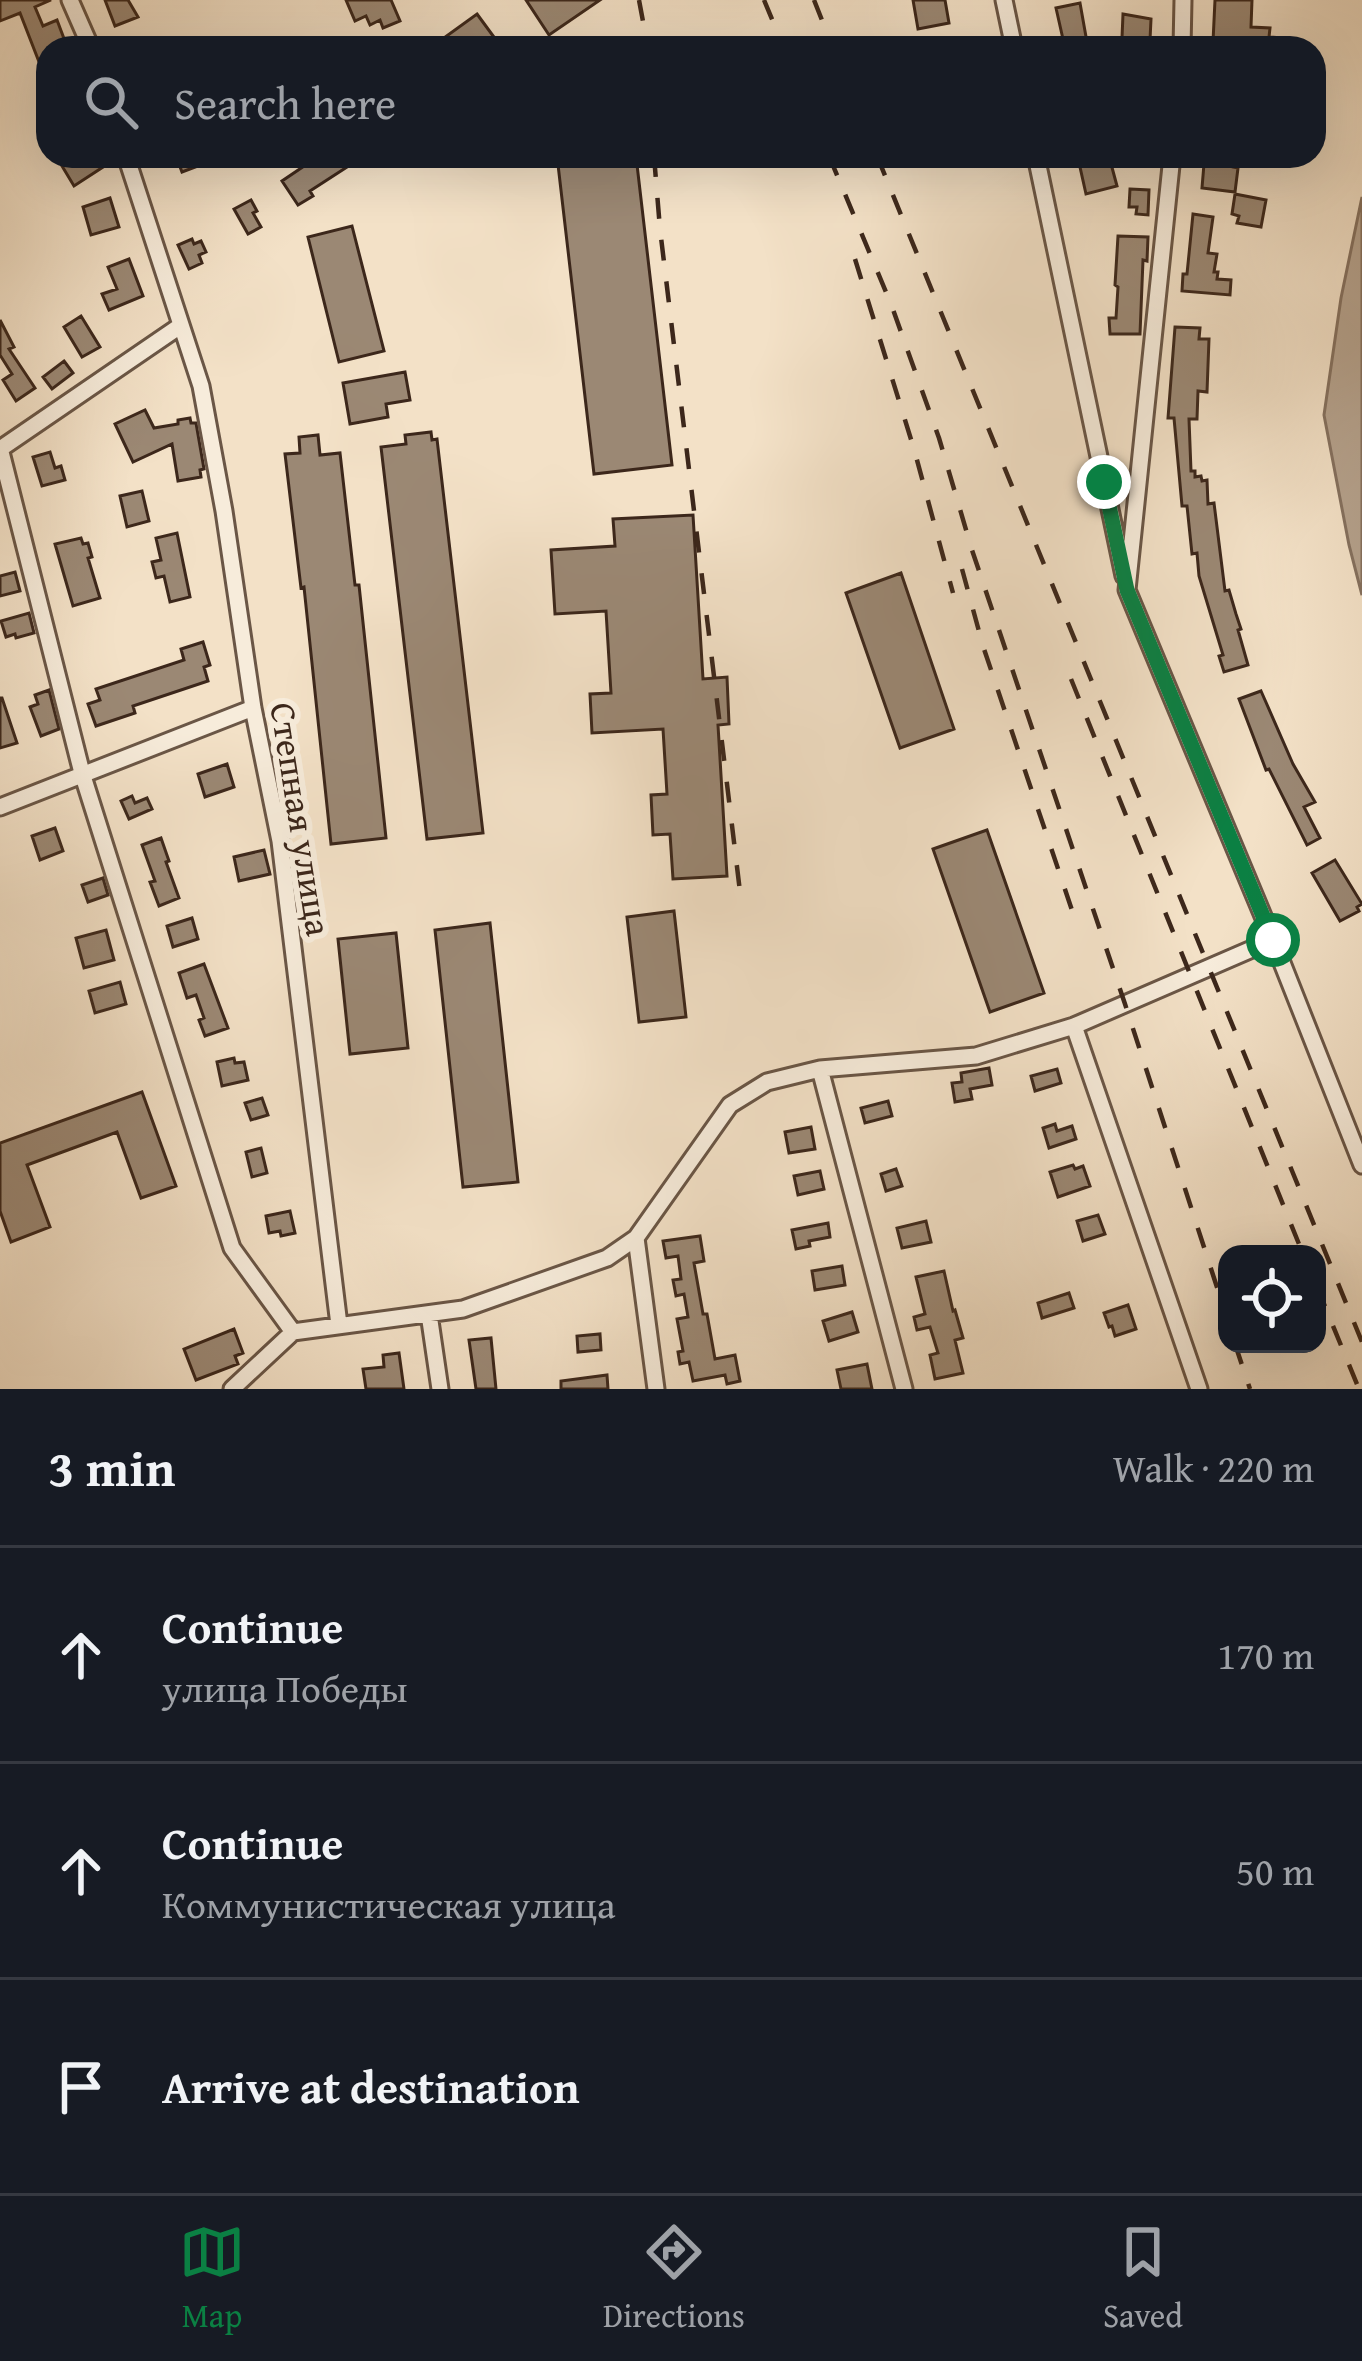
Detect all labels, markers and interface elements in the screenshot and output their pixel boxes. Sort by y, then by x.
search box [36,36,1326,168]
icon: search [78,69,144,135]
text: Search here [174,70,396,135]
route end [1077,455,1131,509]
street label: Степная улица [257,699,347,939]
route start [1246,913,1300,967]
map controls [1218,1245,1326,1353]
button: locate [1218,1245,1326,1353]
text: 3 min [48,1430,175,1505]
text: Walk · 220 m [1113,1439,1314,1496]
text: Continue [162,1594,343,1659]
icon: ahead [48,1622,114,1688]
text: 170 m [1217,1626,1314,1683]
text: улица Победы [162,1659,408,1716]
text: Continue [162,1810,343,1875]
icon: ahead [48,1838,114,1904]
text: 50 m [1236,1842,1314,1899]
text: Коммунистическая улица [162,1875,616,1932]
icon: arrive [48,2054,114,2120]
text: Arrive at destination [162,2054,580,2119]
tab: Map [179,2219,245,2339]
tab: Directions [603,2219,745,2339]
tab: Saved [1103,2219,1183,2339]

